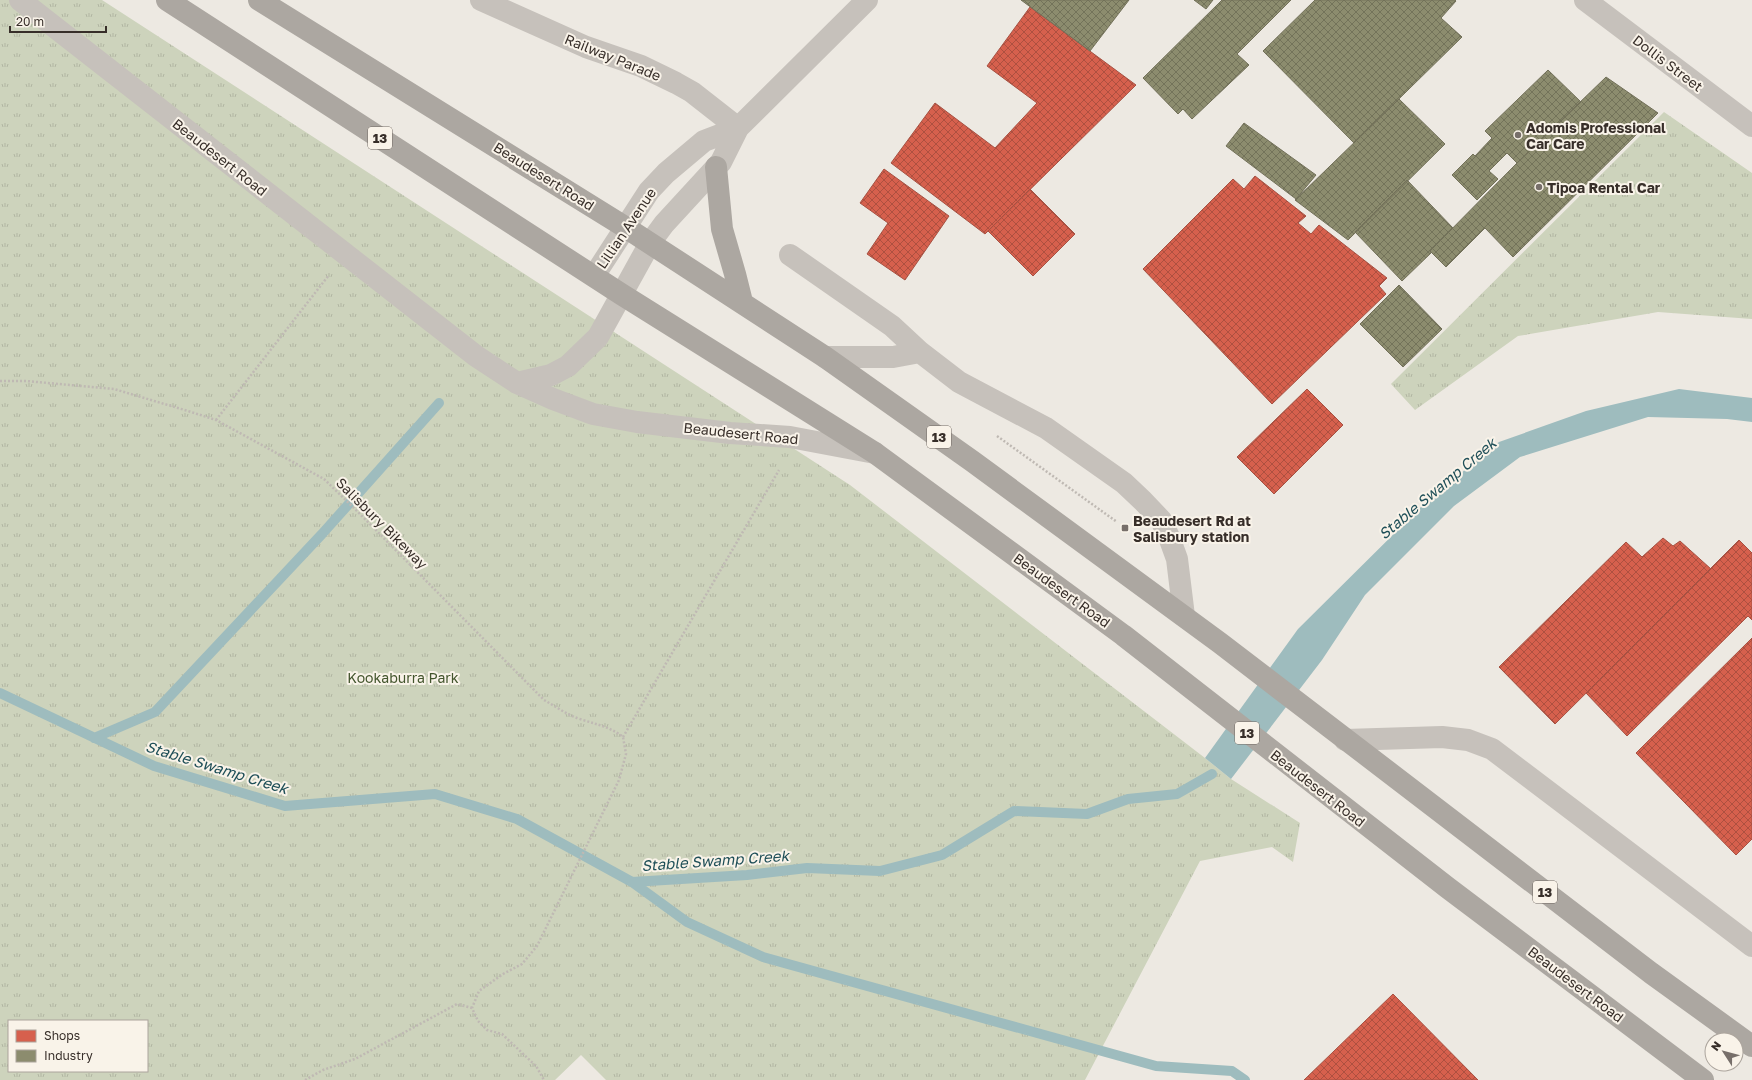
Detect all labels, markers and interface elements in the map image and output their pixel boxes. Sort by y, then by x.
scale bar [10,8,106,34]
text: 20 m [16,14,44,29]
street label: Railway Parade [562,30,664,84]
street label: Dollis Street [1630,31,1706,95]
street label: Beaudesert Road [169,115,271,199]
place label: Adomis Professional Car Care [1526,119,1666,152]
road number: 13 [368,127,392,149]
marker: Adomis Professional Car Care [1513,130,1523,140]
street label: Beaudesert Road [491,138,597,214]
place label: Tipoa Rental Car [1547,179,1661,196]
marker: Tipoa Rental Car [1534,182,1544,192]
street label: Lillian Avenue [593,184,659,272]
street label: Beaudesert Road [683,419,799,447]
road number: 13 [927,426,951,448]
water label: Stable Swamp Creek [1375,433,1501,542]
street label: Salisbury Bikeway [333,474,431,572]
place label: Beaudesert Rd at Salisbury station [1133,512,1251,545]
marker: Beaudesert Rd at Salisbury station [1120,523,1130,533]
street label: Beaudesert Road [1010,549,1114,631]
park label: Kookaburra Park [347,669,459,686]
road number: 13 [1235,722,1259,744]
water label: Stable Swamp Creek [144,737,292,798]
street label: Beaudesert Road [1267,746,1369,830]
water label: Stable Swamp Creek [641,846,791,874]
road number: 13 [1533,881,1557,903]
street label: Beaudesert Road [1525,943,1627,1025]
legend [8,1020,148,1072]
text: Shops [44,1028,80,1043]
north arrow [1704,1032,1744,1072]
text: N [1708,1039,1723,1053]
text: Industry [44,1048,93,1063]

